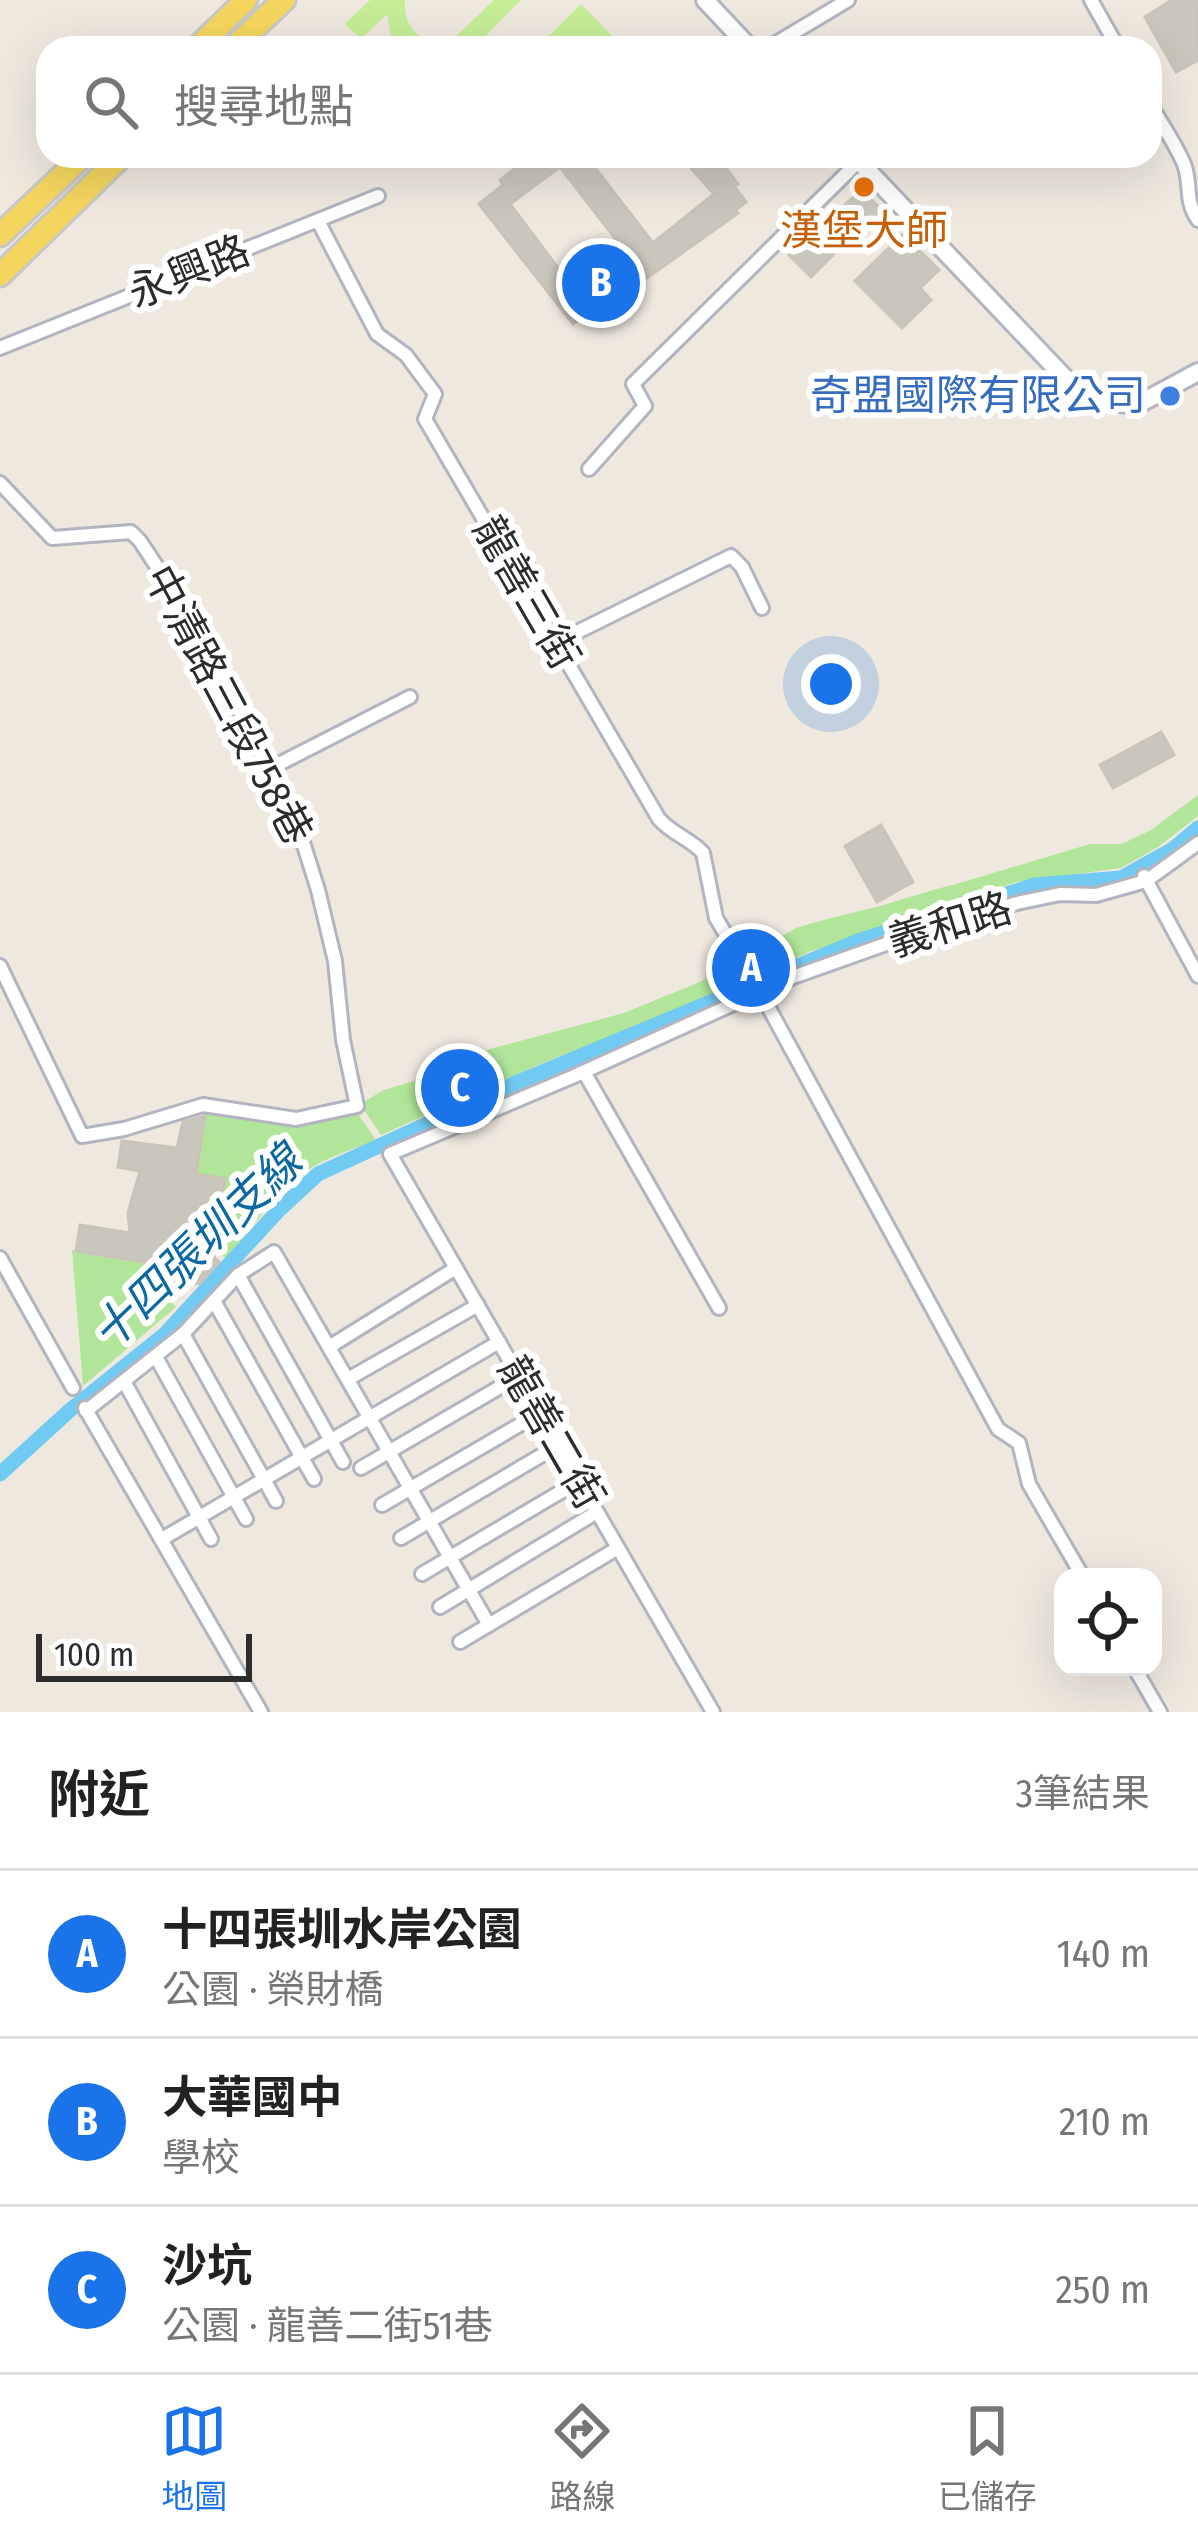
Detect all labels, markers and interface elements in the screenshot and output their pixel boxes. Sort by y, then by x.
search box [36,36,1162,168]
icon: search [78,69,144,135]
text: 搜尋地點 [174,80,354,134]
marker: 漢堡大師 [851,174,877,200]
place label: 漢堡大師 [780,206,948,256]
street label: 永興路 [121,225,257,319]
pin: B [562,238,640,328]
place label: 奇盟國際有限公司 [810,371,1146,421]
marker: 奇盟國際有限公司 [1157,383,1183,409]
street label: 龍善三街 [462,508,590,678]
street label: 中清路三段758巷 [133,557,323,853]
your location [801,654,861,714]
street label: 義和路 [882,883,1018,967]
pin: A [712,923,790,1013]
pin: C [421,1043,499,1133]
water label: 十四張圳支線 [81,1131,316,1361]
street label: 龍善二街 [487,1348,615,1518]
map controls [1054,1568,1162,1676]
button: locate [1054,1568,1162,1676]
scale bar [36,1628,252,1681]
text: 100 m [54,1635,134,1675]
text: 附近 [48,1764,150,1826]
text: 3筆結果 [1015,1771,1150,1817]
text: 十四張圳水岸公園 [162,1903,522,1957]
text: A [76,1931,98,1977]
text: 140 m [1056,1931,1150,1977]
text: 公園 · 榮財橋 [162,1967,384,2013]
text: 大華國中 [162,2071,342,2125]
text: B [76,2099,98,2145]
text: 210 m [1059,2099,1150,2145]
text: 學校 [162,2135,240,2181]
text: 沙坑 [162,2239,252,2293]
text: C [77,2267,97,2313]
text: 250 m [1055,2267,1150,2313]
text: 公園 · 龍善二街51巷 [162,2303,493,2349]
tab: 地圖 [161,2398,227,2518]
tab: 路線 [549,2398,615,2518]
tab: 已儲存 [938,2398,1037,2518]

